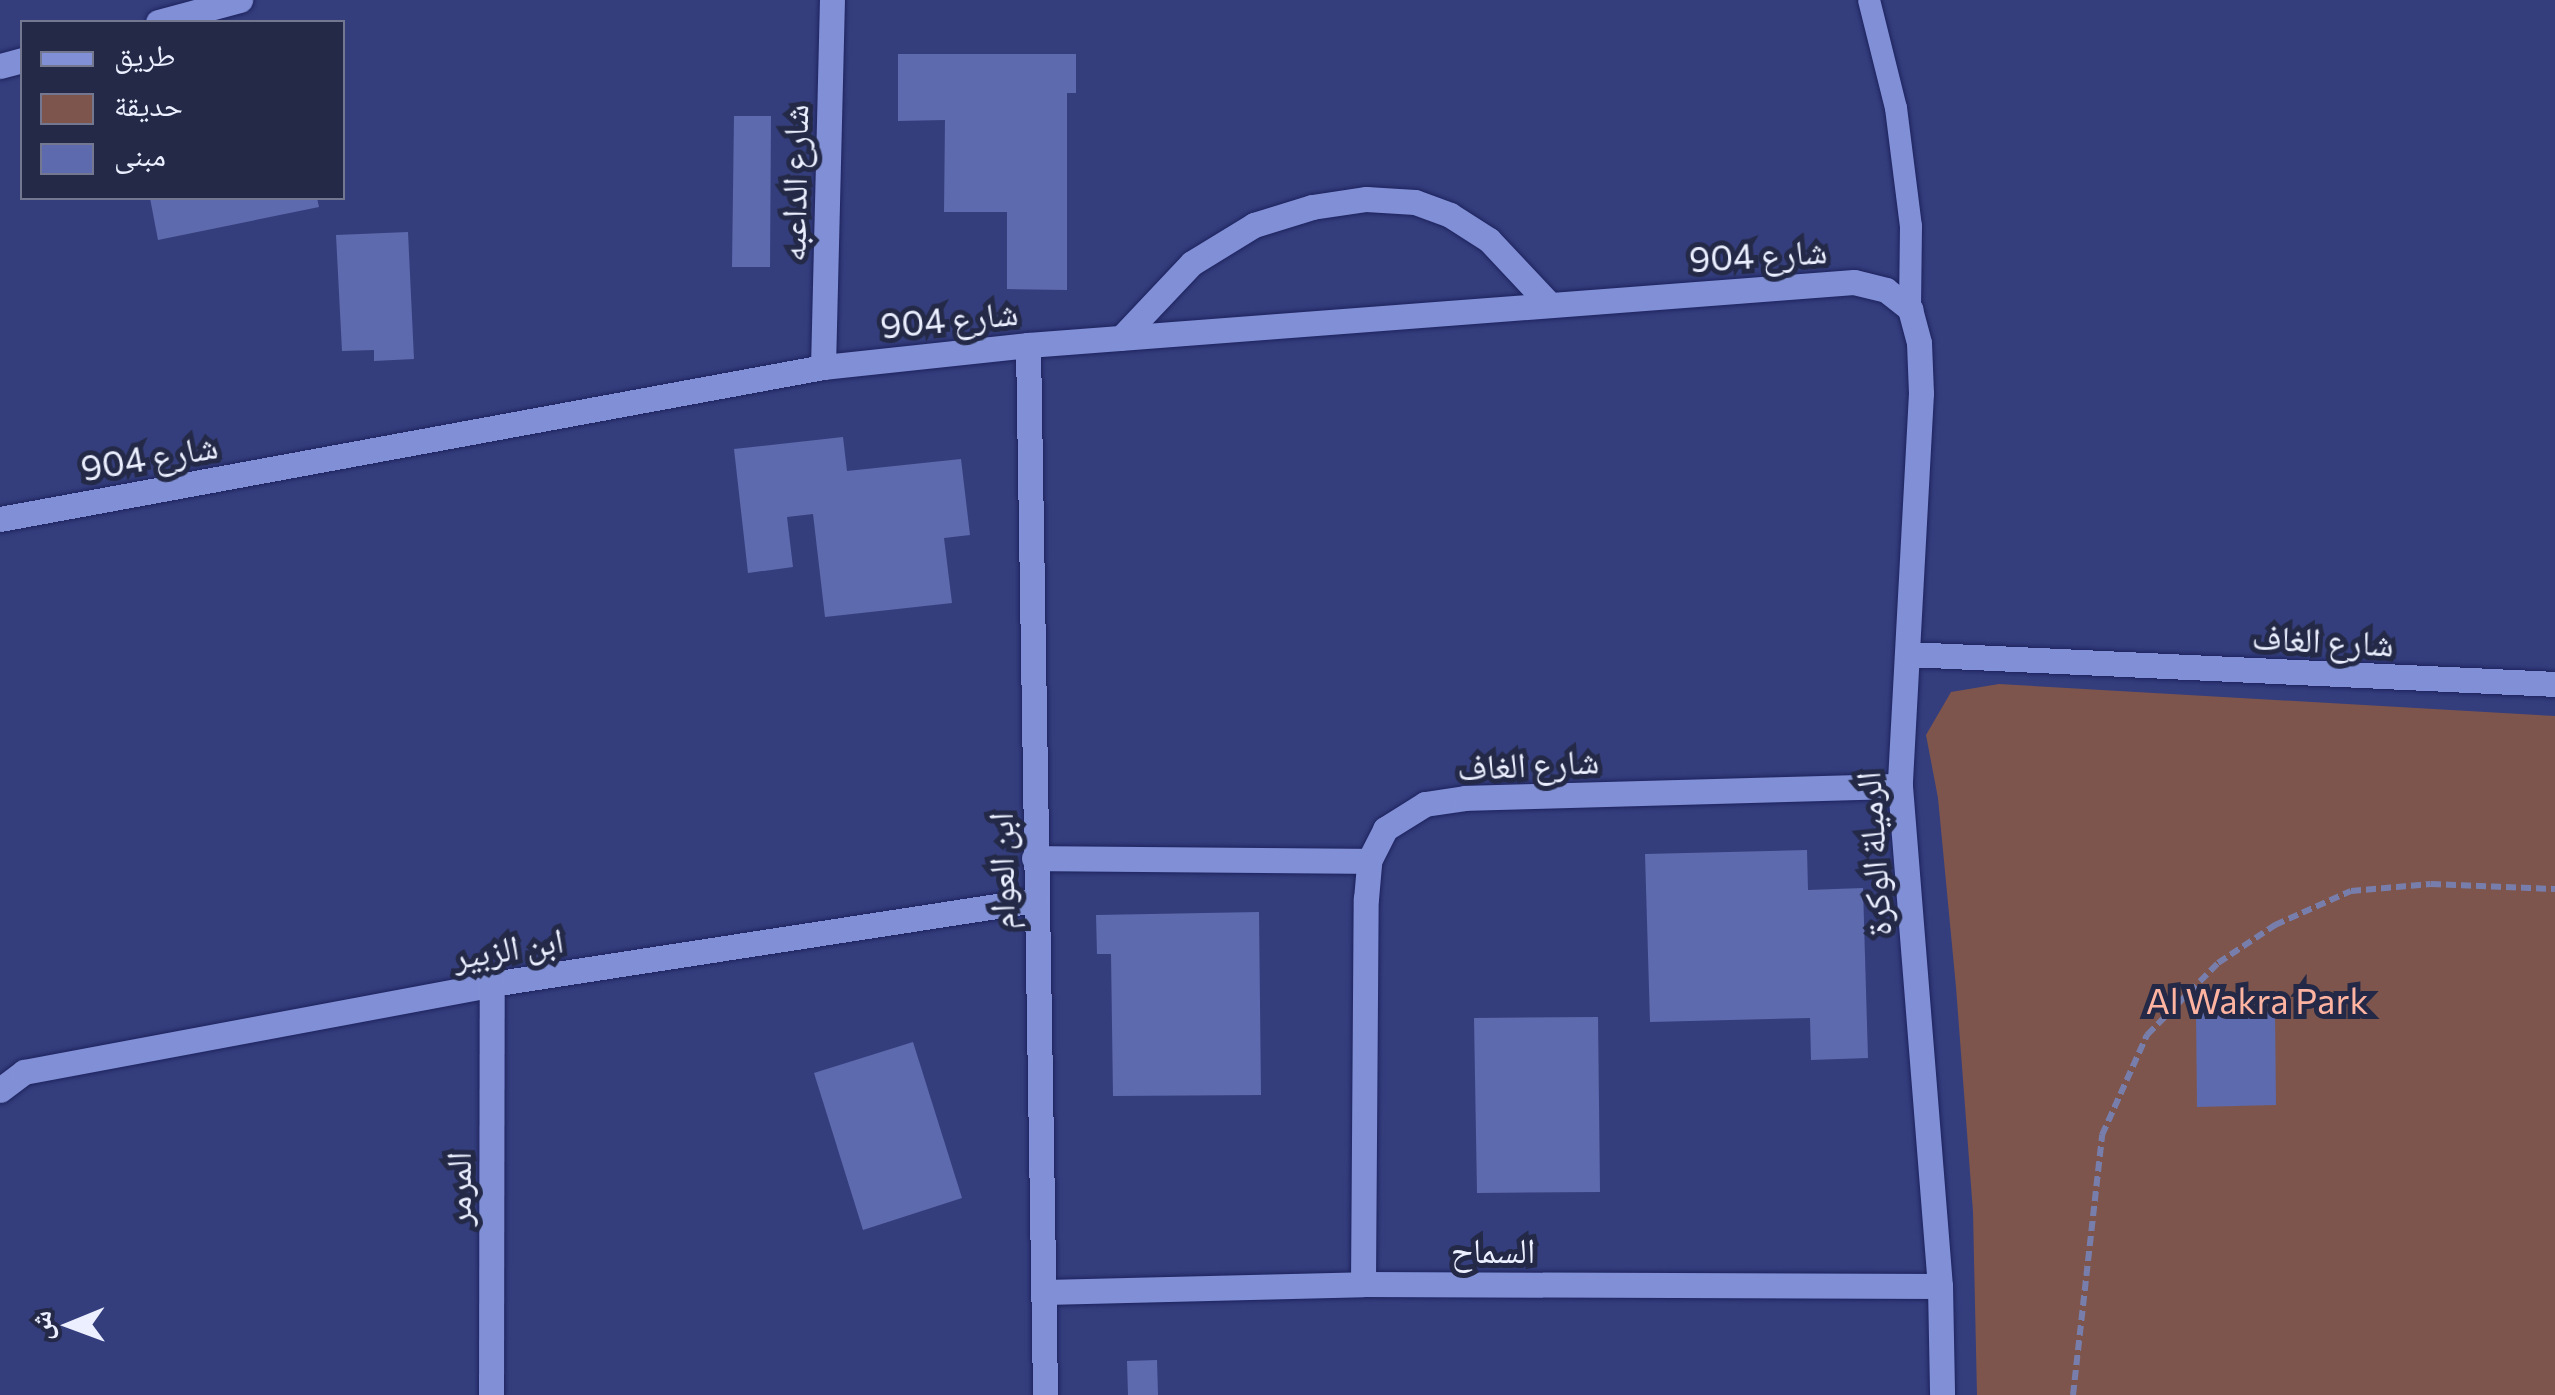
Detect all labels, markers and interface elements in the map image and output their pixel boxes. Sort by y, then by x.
legend [20,20,345,200]
text: طريق [114,35,175,72]
text: حديقة [114,85,183,122]
street label: شارع الداعبه [771,104,815,262]
text: مبنى [114,135,166,172]
street label: شارع 904 [1688,228,1828,280]
street label: شارع 904 [878,290,1020,346]
street label: شارع 904 [77,423,221,489]
street label: شارع الغاف [2251,614,2395,664]
street label: شارع الغاف [1456,738,1600,788]
street label: الرميلة الوكرة [1845,770,1899,938]
street label: ابن العوام [978,812,1022,930]
street label: ابن الزبير [450,918,566,976]
park label: Al Wakra Park [2146,979,2368,1021]
street label: المرمر [436,1152,478,1226]
street label: السماح [1451,1228,1535,1270]
north arrow [20,1275,120,1375]
text: ش [23,1310,57,1341]

